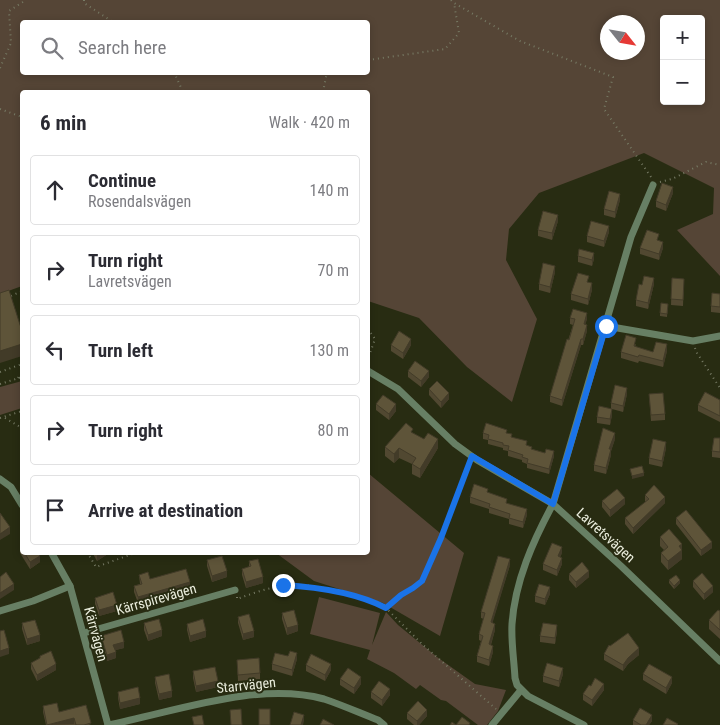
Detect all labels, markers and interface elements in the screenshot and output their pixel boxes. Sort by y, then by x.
north arrow [600,15,645,60]
map controls [660,15,705,105]
button: + [660,15,705,60]
search box [20,20,370,75]
icon: search [38,34,66,62]
text: Search here [78,36,166,59]
button: − [660,60,705,105]
text: 6 min [40,111,87,135]
text: Walk · 420 m [269,113,350,132]
text: Continue [88,169,156,192]
icon: ahead [41,176,69,204]
text: 140 m [310,181,349,200]
text: Rosendalsvägen [88,192,191,211]
text: Turn right [88,249,163,272]
icon: right [41,256,69,284]
text: 70 m [317,261,349,280]
text: Lavretsvägen [88,272,172,291]
route start [595,315,618,338]
icon: left [41,336,69,364]
text: Turn left [88,339,153,362]
text: 130 m [310,341,349,360]
icon: right [41,416,69,444]
text: Turn right [88,419,163,442]
text: 80 m [317,421,349,440]
icon: arrive [41,496,69,524]
text: Arrive at destination [88,499,243,522]
street label: Lavretsvägen [573,505,639,565]
route end [272,574,295,597]
street label: Kärrspirevägen [114,580,198,618]
street label: Kärrvägen [81,605,111,663]
street label: Starrvägen [216,674,276,696]

